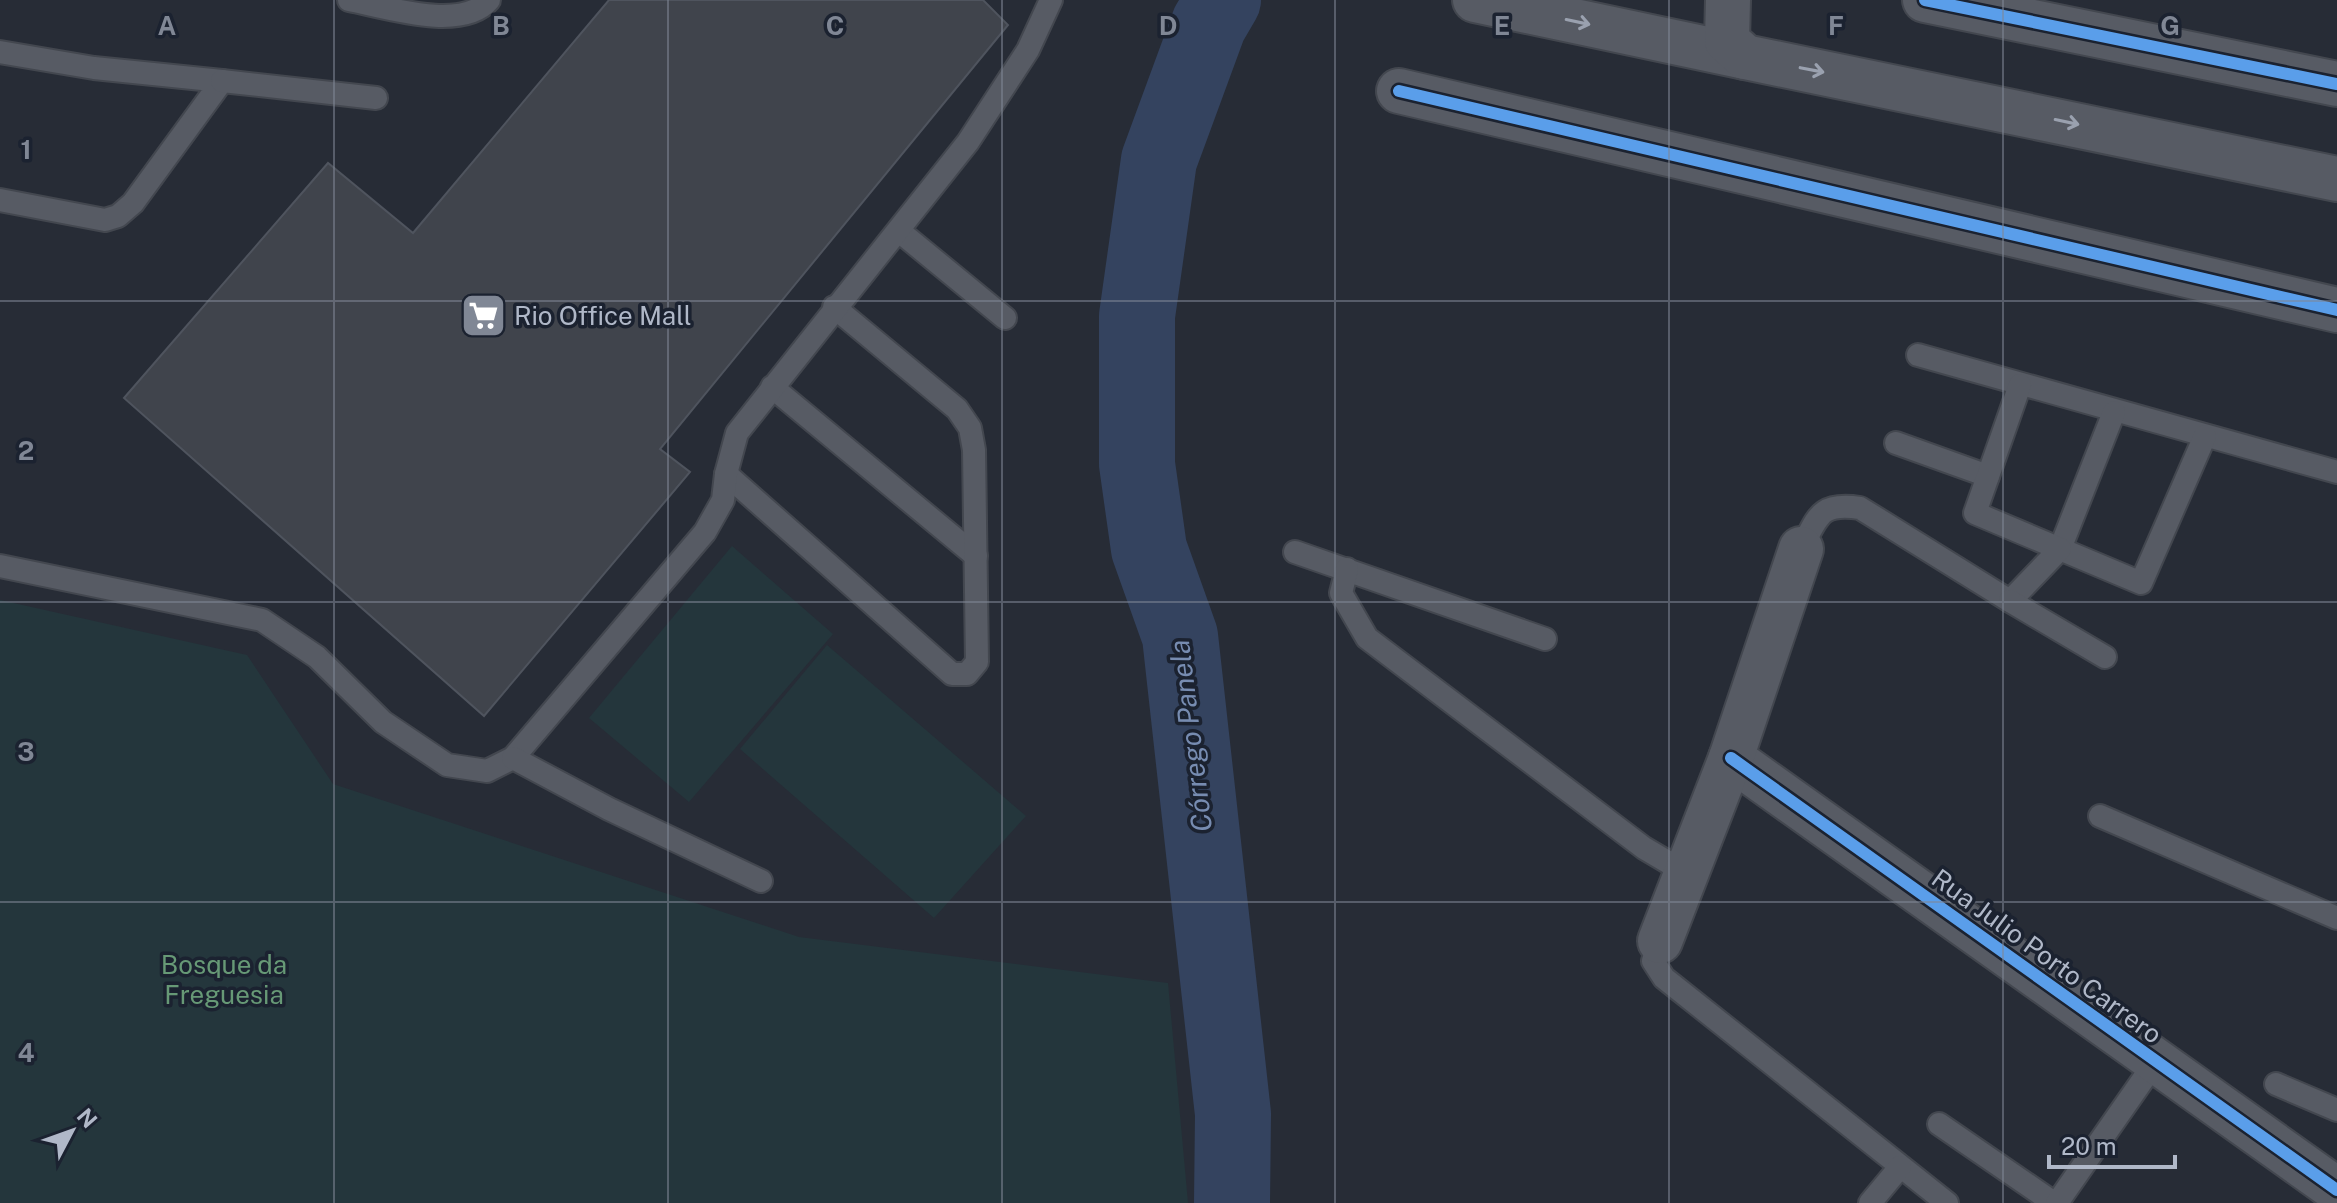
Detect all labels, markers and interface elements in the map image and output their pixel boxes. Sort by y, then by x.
text: A [158,10,177,41]
text: B [492,10,510,41]
text: C [826,10,844,41]
text: D [1159,10,1177,41]
text: E [1494,10,1510,41]
text: F [1828,10,1844,41]
text: G [2160,10,2180,41]
one-way arrow [1565,15,1591,30]
one-way arrow [1799,64,1824,79]
one-way arrow [2054,115,2079,130]
text: 1 [20,134,32,165]
supermarket icon: Rio Office Mall [459,291,507,339]
place label: Rio Office Mall [514,300,692,331]
text: 2 [18,435,34,466]
water label: Córrego Panela [1162,638,1218,834]
text: 3 [17,736,35,767]
street label: Rua Julio Porto Carrero [1926,862,2168,1050]
park label: Bosque da Freguesia [161,949,287,1010]
text: 4 [17,1037,35,1068]
north arrow [32,1091,112,1171]
text: N [72,1103,103,1133]
scale bar [2049,1119,2175,1169]
text: 20 m [2061,1132,2117,1160]

